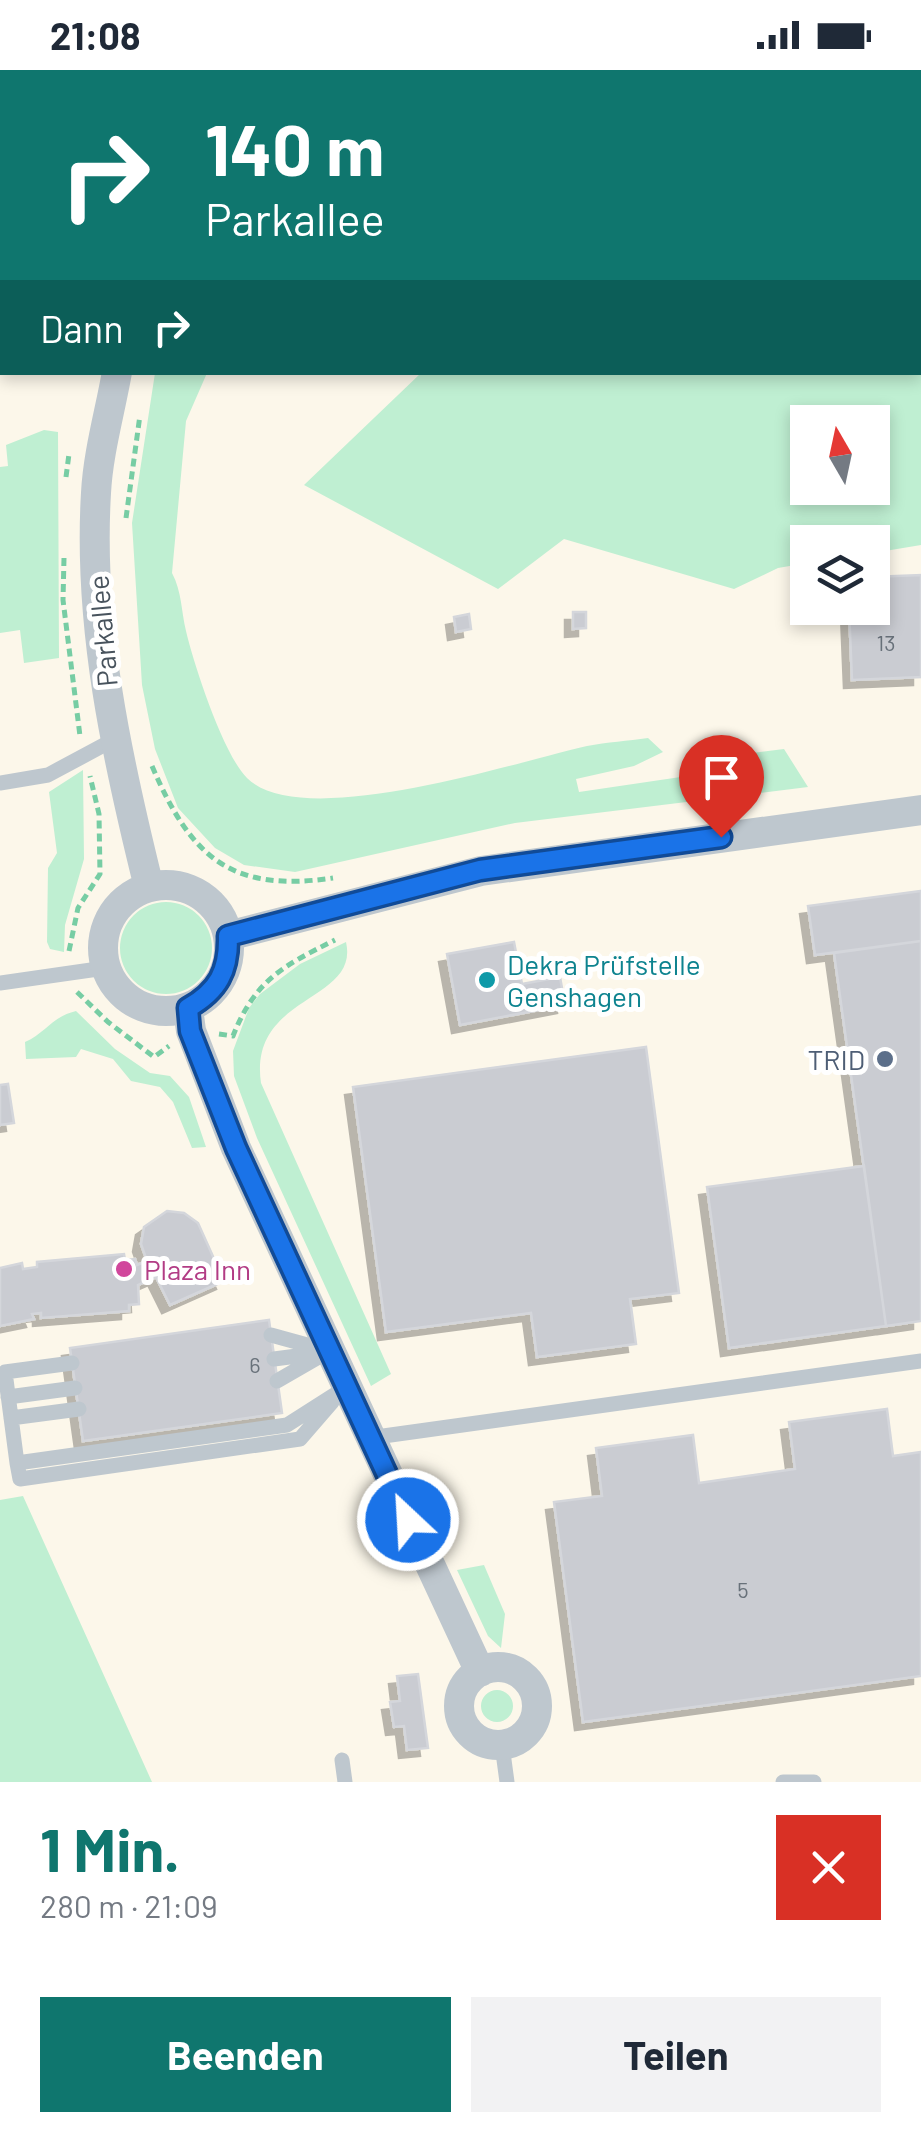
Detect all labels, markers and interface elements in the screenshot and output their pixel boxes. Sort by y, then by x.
text: 21:08 [50,12,141,58]
text: 140 m [205,106,384,190]
icon: right [40,110,170,240]
text: Parkallee [205,191,385,245]
icon: right [144,300,199,355]
text: Dann [40,305,124,351]
north arrow [790,405,890,505]
map controls [790,405,890,625]
button: layers [790,525,890,625]
street label: Parkallee [80,574,124,688]
house number: 13 [876,629,896,655]
pin [679,735,764,838]
icon: arrive [694,750,749,805]
place label: Dekra Prüfstelle Genshagen [507,947,701,1013]
marker: Dekra Prüfstelle Genshagen [476,969,498,991]
place label: TRID [807,1042,865,1076]
marker: TRID [874,1048,896,1070]
place label: Plaza Inn [144,1252,251,1286]
marker: Plaza Inn [113,1258,135,1280]
house number: 6 [249,1351,261,1377]
position arrow [356,1468,460,1572]
house number: 5 [737,1576,749,1602]
text: 1 Min. [40,1812,180,1884]
button: close [776,1815,881,1920]
text: 280 m · 21:09 [40,1886,218,1924]
button: Beenden [40,1997,451,2112]
button: Teilen [471,1997,881,2112]

